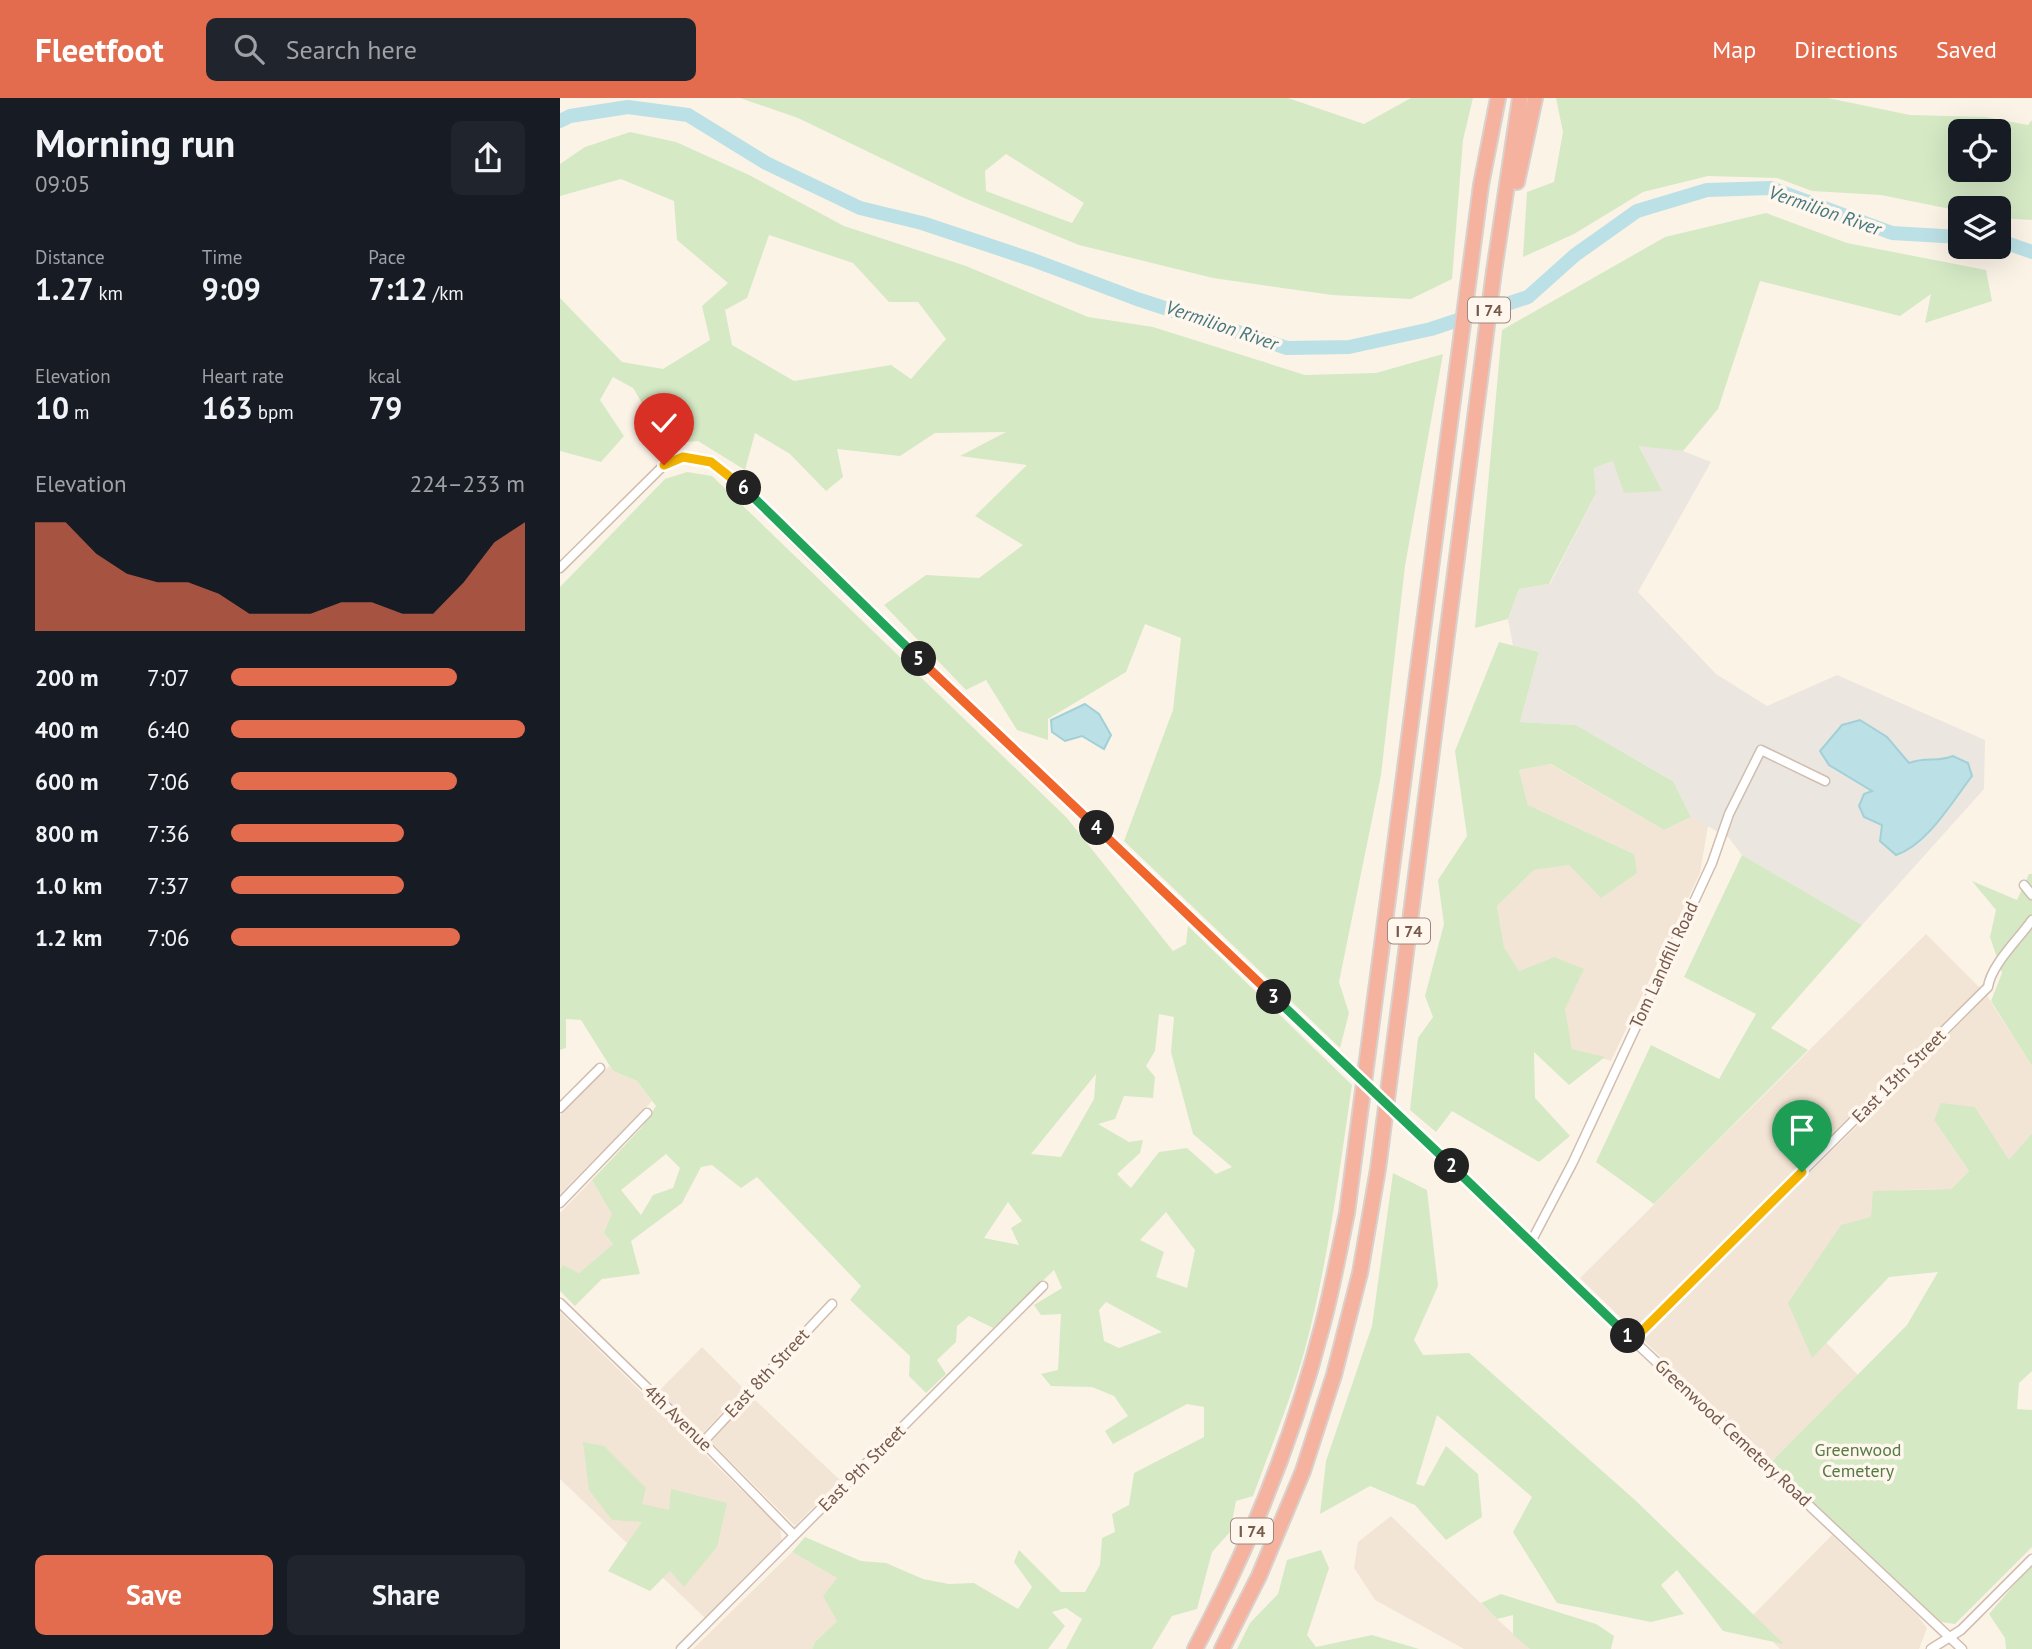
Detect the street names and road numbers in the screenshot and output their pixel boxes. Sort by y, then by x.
road number: I 74 [1468,298,1510,322]
street label: Tom Landfill Road [1624,898,1703,1032]
road number: I 74 [1388,918,1430,944]
street label: East 13th Street [1847,1024,1950,1127]
street label: East 8th Street [719,1323,814,1422]
street label: Greenwood Cemetery Road [1650,1354,1817,1511]
street label: 4th Avenue [639,1379,717,1456]
street label: East 9th Street [813,1419,910,1516]
road number: I 74 [1231,1518,1273,1544]

